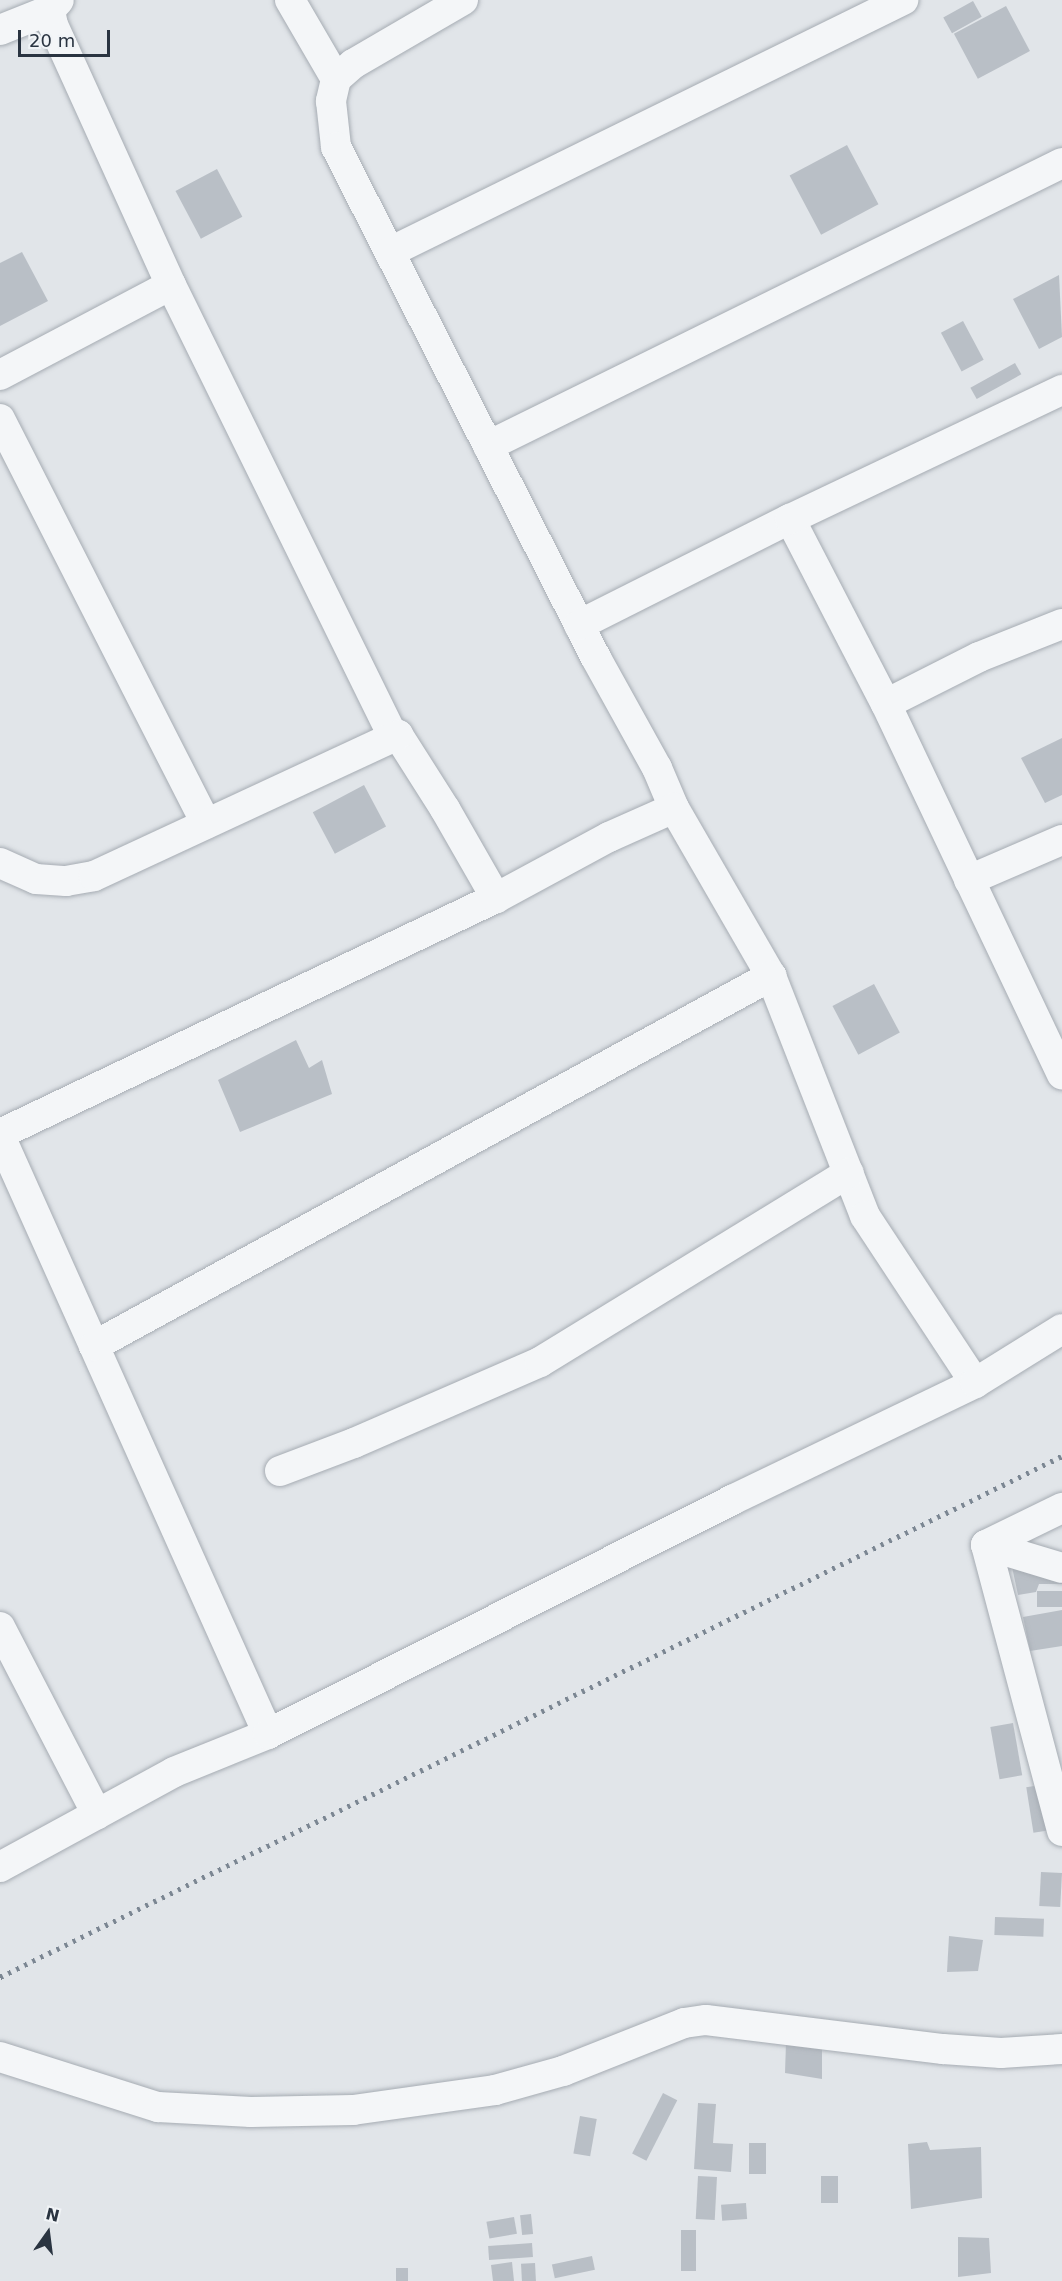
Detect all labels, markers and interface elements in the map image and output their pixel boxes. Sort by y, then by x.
scale bar [21,18,112,56]
text: 20 m [29,30,75,51]
north arrow [18,2203,78,2263]
text: N [44,2204,61,2226]

